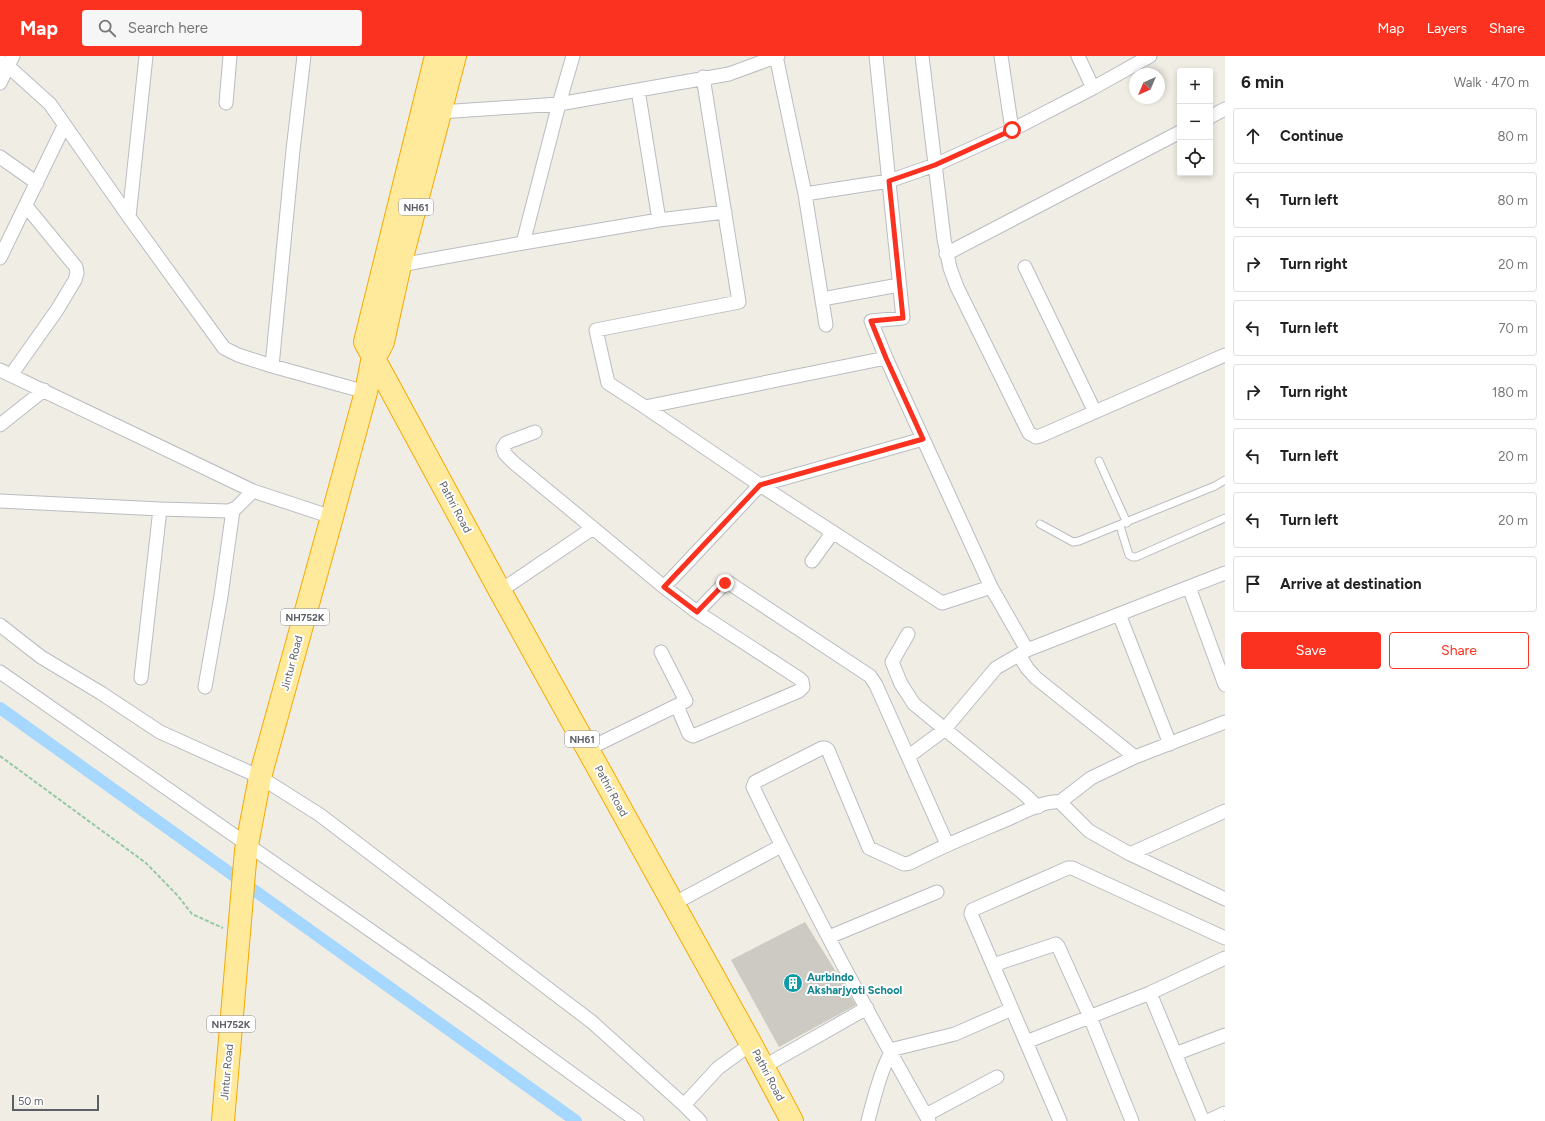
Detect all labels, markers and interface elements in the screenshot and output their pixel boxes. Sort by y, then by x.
search box [82,10,362,46]
text: Map [20,17,58,40]
icon: search [96,17,118,39]
text: Search here [128,19,208,37]
text: Map [1377,20,1405,37]
text: Layers [1427,20,1467,37]
text: Share [1489,20,1525,37]
north arrow [1129,68,1165,104]
map controls [1177,68,1213,176]
button: + [1177,68,1213,104]
text: 6 min [1241,72,1284,92]
text: Walk · 470 m [1454,75,1529,90]
button: − [1177,104,1213,140]
route start [1003,121,1021,139]
icon: ahead [1242,125,1264,147]
text: Continue [1280,127,1343,145]
text: 80 m [1497,129,1528,144]
button: locate [1177,140,1213,176]
icon: left [1242,189,1264,211]
text: Turn left [1280,191,1338,209]
text: 80 m [1497,193,1528,208]
road number: NH61 [399,199,433,215]
icon: right [1242,253,1264,275]
text: Turn right [1280,255,1348,273]
text: 20 m [1498,257,1528,272]
icon: left [1242,317,1264,339]
text: Turn left [1280,319,1338,337]
text: 70 m [1498,321,1528,336]
icon: right [1242,381,1264,403]
text: Turn right [1280,383,1348,401]
text: 180 m [1492,385,1528,400]
icon: left [1242,445,1264,467]
text: Turn left [1280,447,1338,465]
text: 20 m [1498,449,1528,464]
street label: Pathri Road [436,479,474,535]
icon: left [1242,509,1264,531]
text: Turn left [1280,511,1338,529]
text: 20 m [1498,513,1528,528]
icon: arrive [1242,573,1264,595]
route end [716,574,734,592]
text: Arrive at destination [1280,575,1421,593]
road number: NH752K [281,609,329,625]
button: Save [1241,632,1381,669]
button: Share [1389,632,1529,669]
street label: Jintur Road [278,634,306,692]
road number: NH61 [565,731,599,747]
street label: Pathri Road [592,763,630,819]
place label: Aurbindo Aksharjyoti School [807,971,903,997]
building icon: Aurbindo Aksharjyoti School [782,972,804,994]
road number: NH752K [207,1016,255,1032]
street label: Jintur Road [218,1043,236,1101]
street label: Pathri Road [749,1047,787,1103]
scale bar [12,1093,99,1112]
text: 50 m [18,1095,43,1108]

